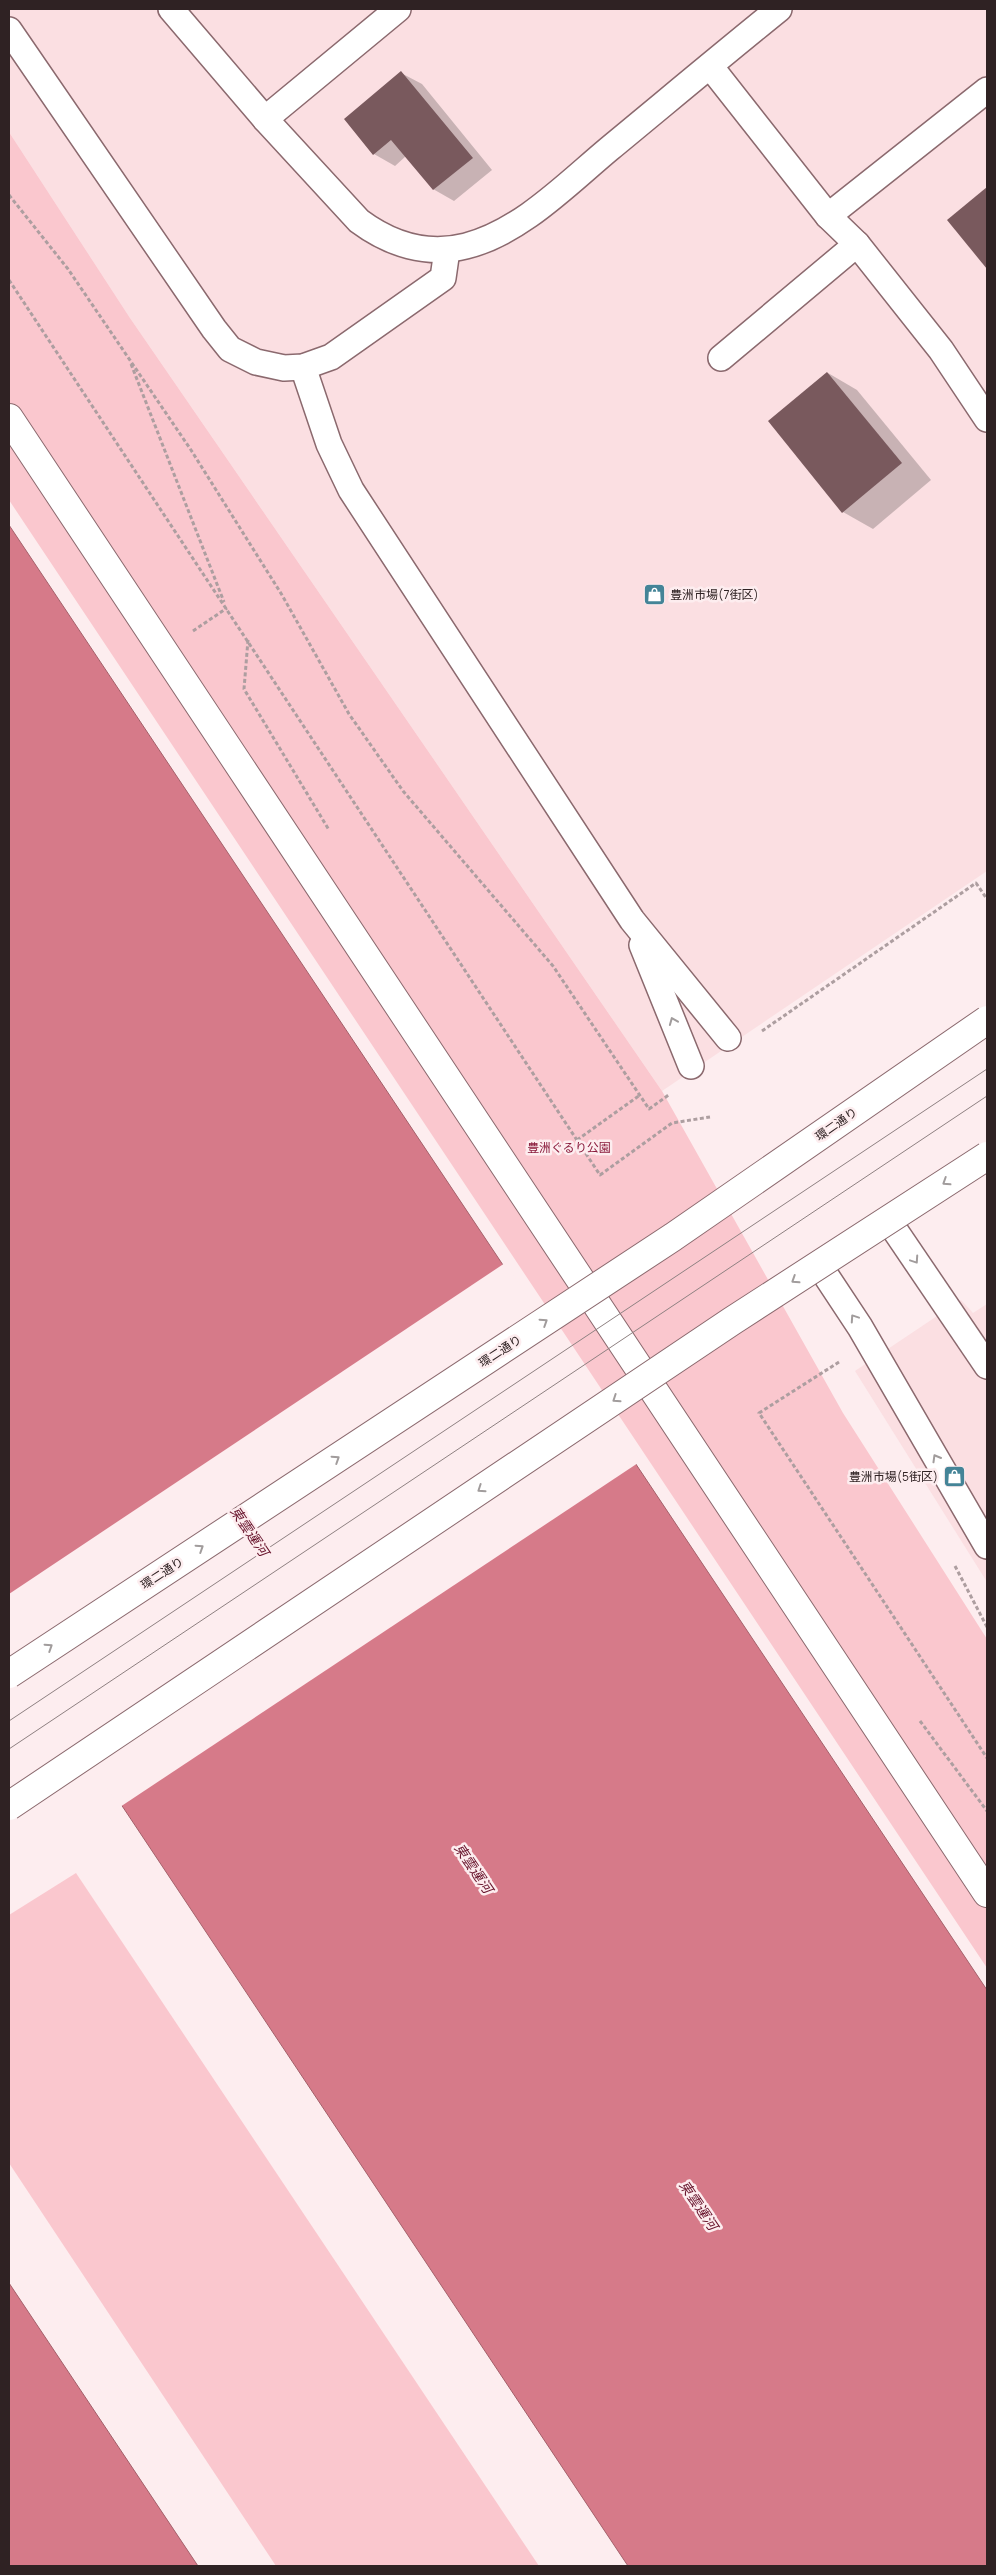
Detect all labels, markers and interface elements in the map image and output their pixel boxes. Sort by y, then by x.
shop icon: 豊洲市場(7街区) [642,582,666,606]
place label: 豊洲市場(7街区) [670,586,759,603]
one-way arrow [669,1017,679,1026]
street label: 環二通り [811,1103,861,1145]
park label: 豊洲ぐるり公園 [527,1139,611,1156]
one-way arrow [943,1176,952,1186]
one-way arrow [909,1255,918,1264]
one-way arrow [791,1274,801,1283]
one-way arrow [851,1314,860,1324]
one-way arrow [539,1318,548,1328]
street label: 環二通り [475,1331,525,1371]
one-way arrow [612,1393,621,1402]
one-way arrow [933,1455,943,1464]
one-way arrow [330,1456,339,1465]
shop icon: 豊洲市場(5街区) [942,1464,966,1488]
place label: 豊洲市場(5街区) [849,1468,938,1485]
one-way arrow [477,1483,487,1492]
water label: 東雲運河 [226,1502,275,1562]
one-way arrow [195,1545,204,1555]
street label: 環二通り [137,1553,187,1593]
one-way arrow [44,1644,53,1653]
water label: 東雲運河 [450,1839,499,1899]
water label: 東雲運河 [675,2176,724,2236]

